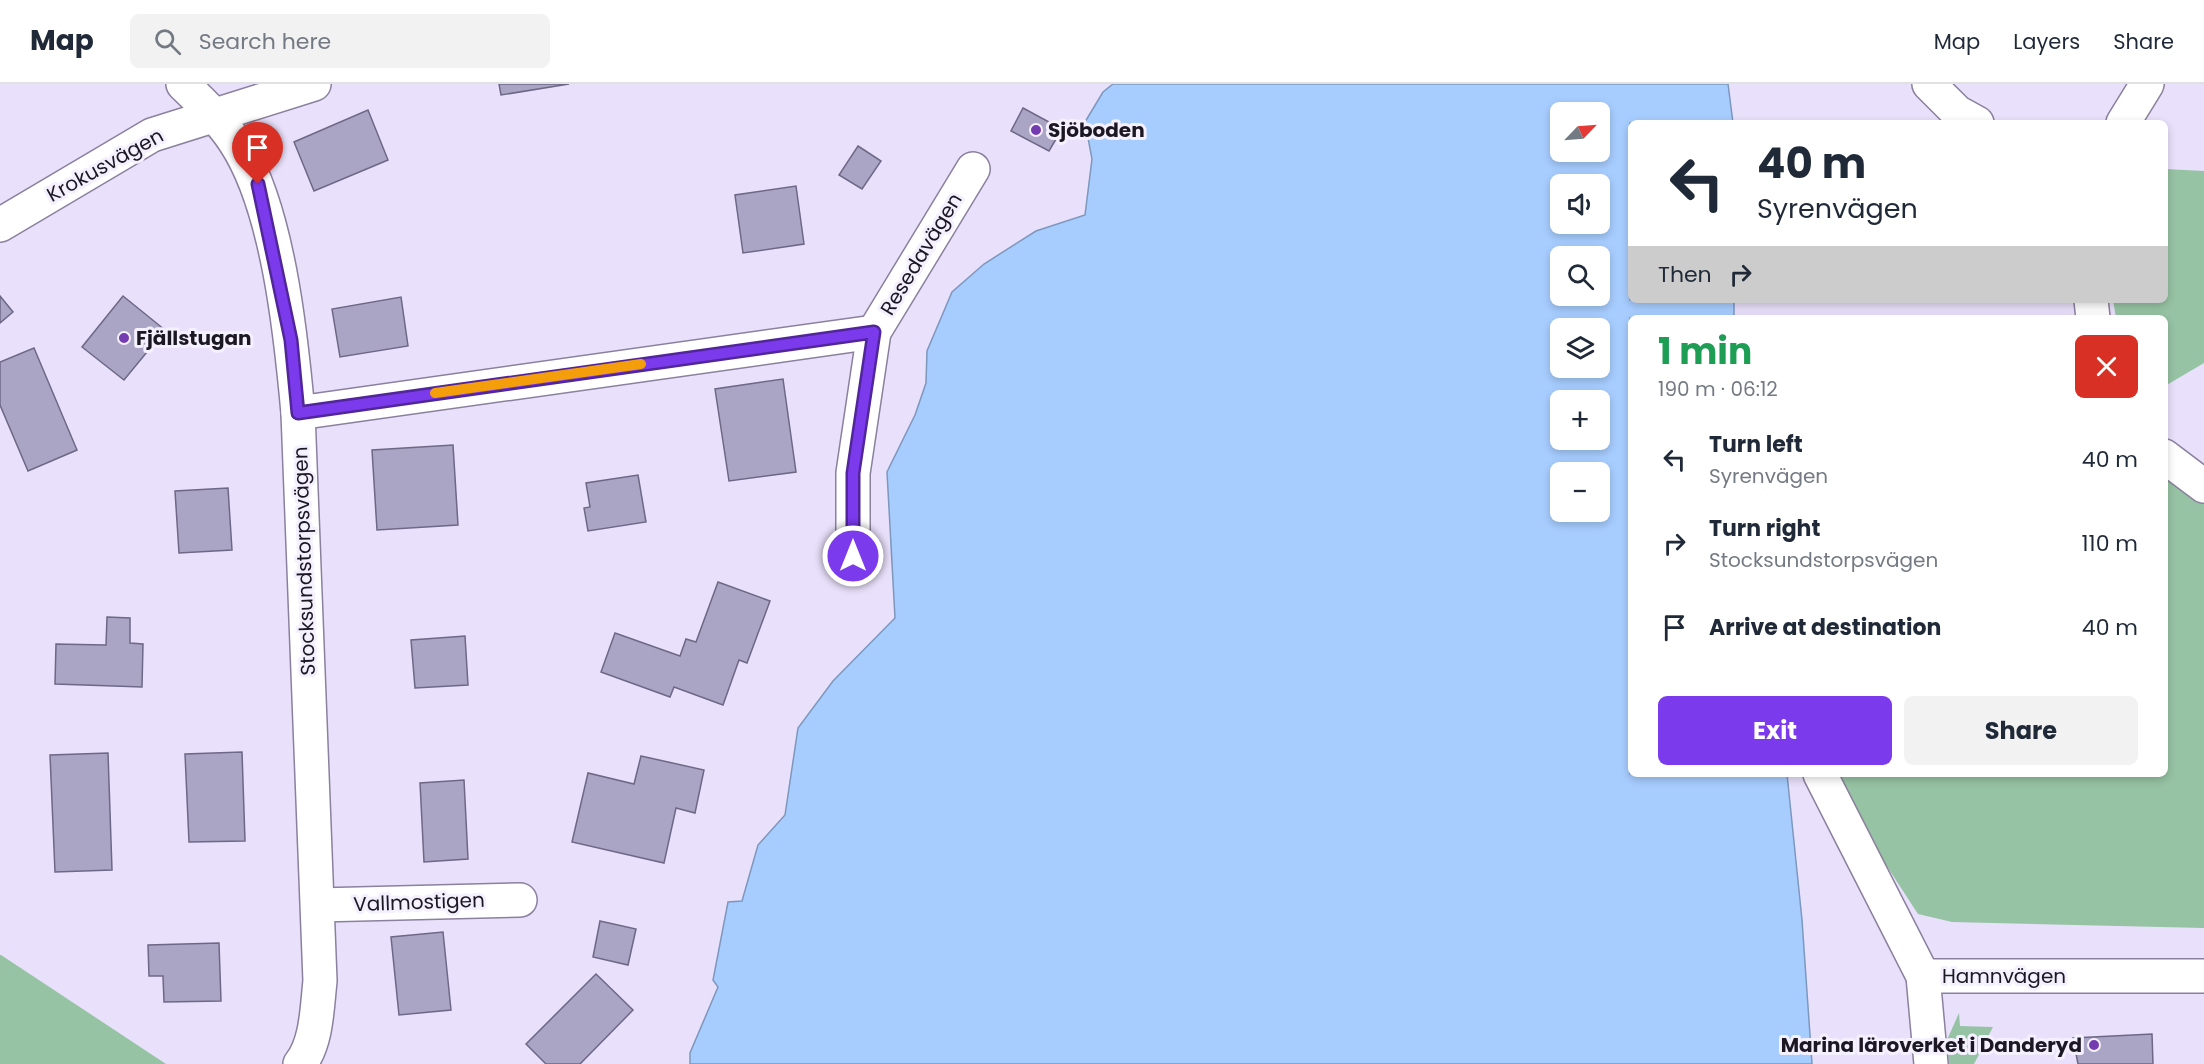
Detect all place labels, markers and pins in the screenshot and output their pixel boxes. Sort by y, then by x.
place label: Sjöboden [1048,116,1145,144]
pin [232,122,283,184]
marker: Sjöboden [1029,123,1043,137]
place label: Fjällstugan [136,324,252,352]
marker: Fjällstugan [117,331,131,345]
place label: Marina läroverket i Danderyd [1781,1031,2082,1059]
marker: Marina läroverket i Danderyd [2087,1038,2101,1052]

